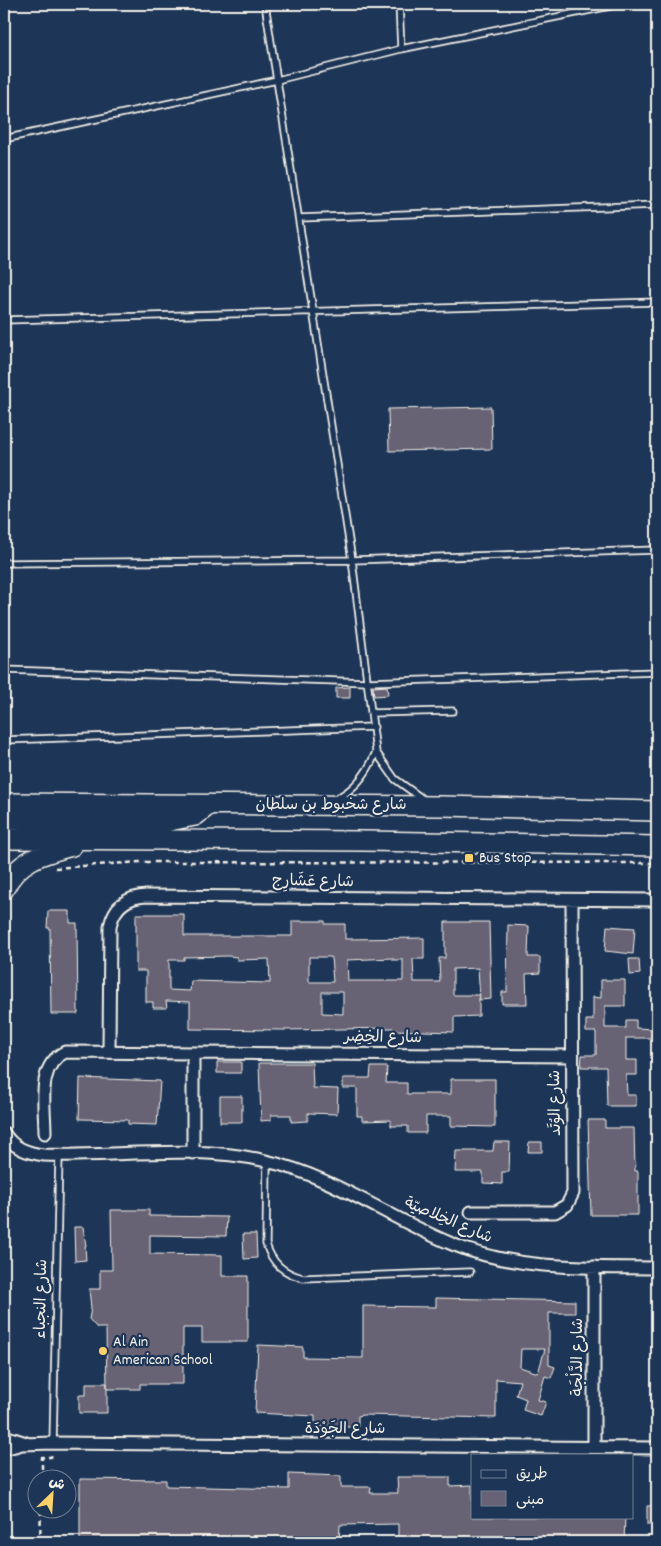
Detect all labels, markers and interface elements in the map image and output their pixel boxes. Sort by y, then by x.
street label: شارع شخبوط بن سلطان [255,794,407,817]
place label: Bus Stop [479,847,531,870]
marker: Bus Stop [463,852,475,864]
street label: شارع عَشَارِج [272,870,354,894]
street label: شارع الخِضِر [342,1026,422,1050]
street label: شارع الوُتَد [544,1070,568,1136]
street label: شارع الخِلاصيّة [400,1192,496,1250]
street label: شارع النجباء [30,1259,54,1339]
street label: شارع الدَّلْجَة [565,1318,590,1396]
place label: Al Ain American School [113,1331,213,1372]
marker: Al Ain American School [97,1345,109,1357]
street label: شارع الجَوْدَة [305,1418,385,1441]
legend [471,1454,634,1518]
text: طريق [516,1464,548,1486]
north arrow [28,1468,78,1518]
text: ش [45,1472,68,1496]
text: مبنى [516,1490,544,1512]

